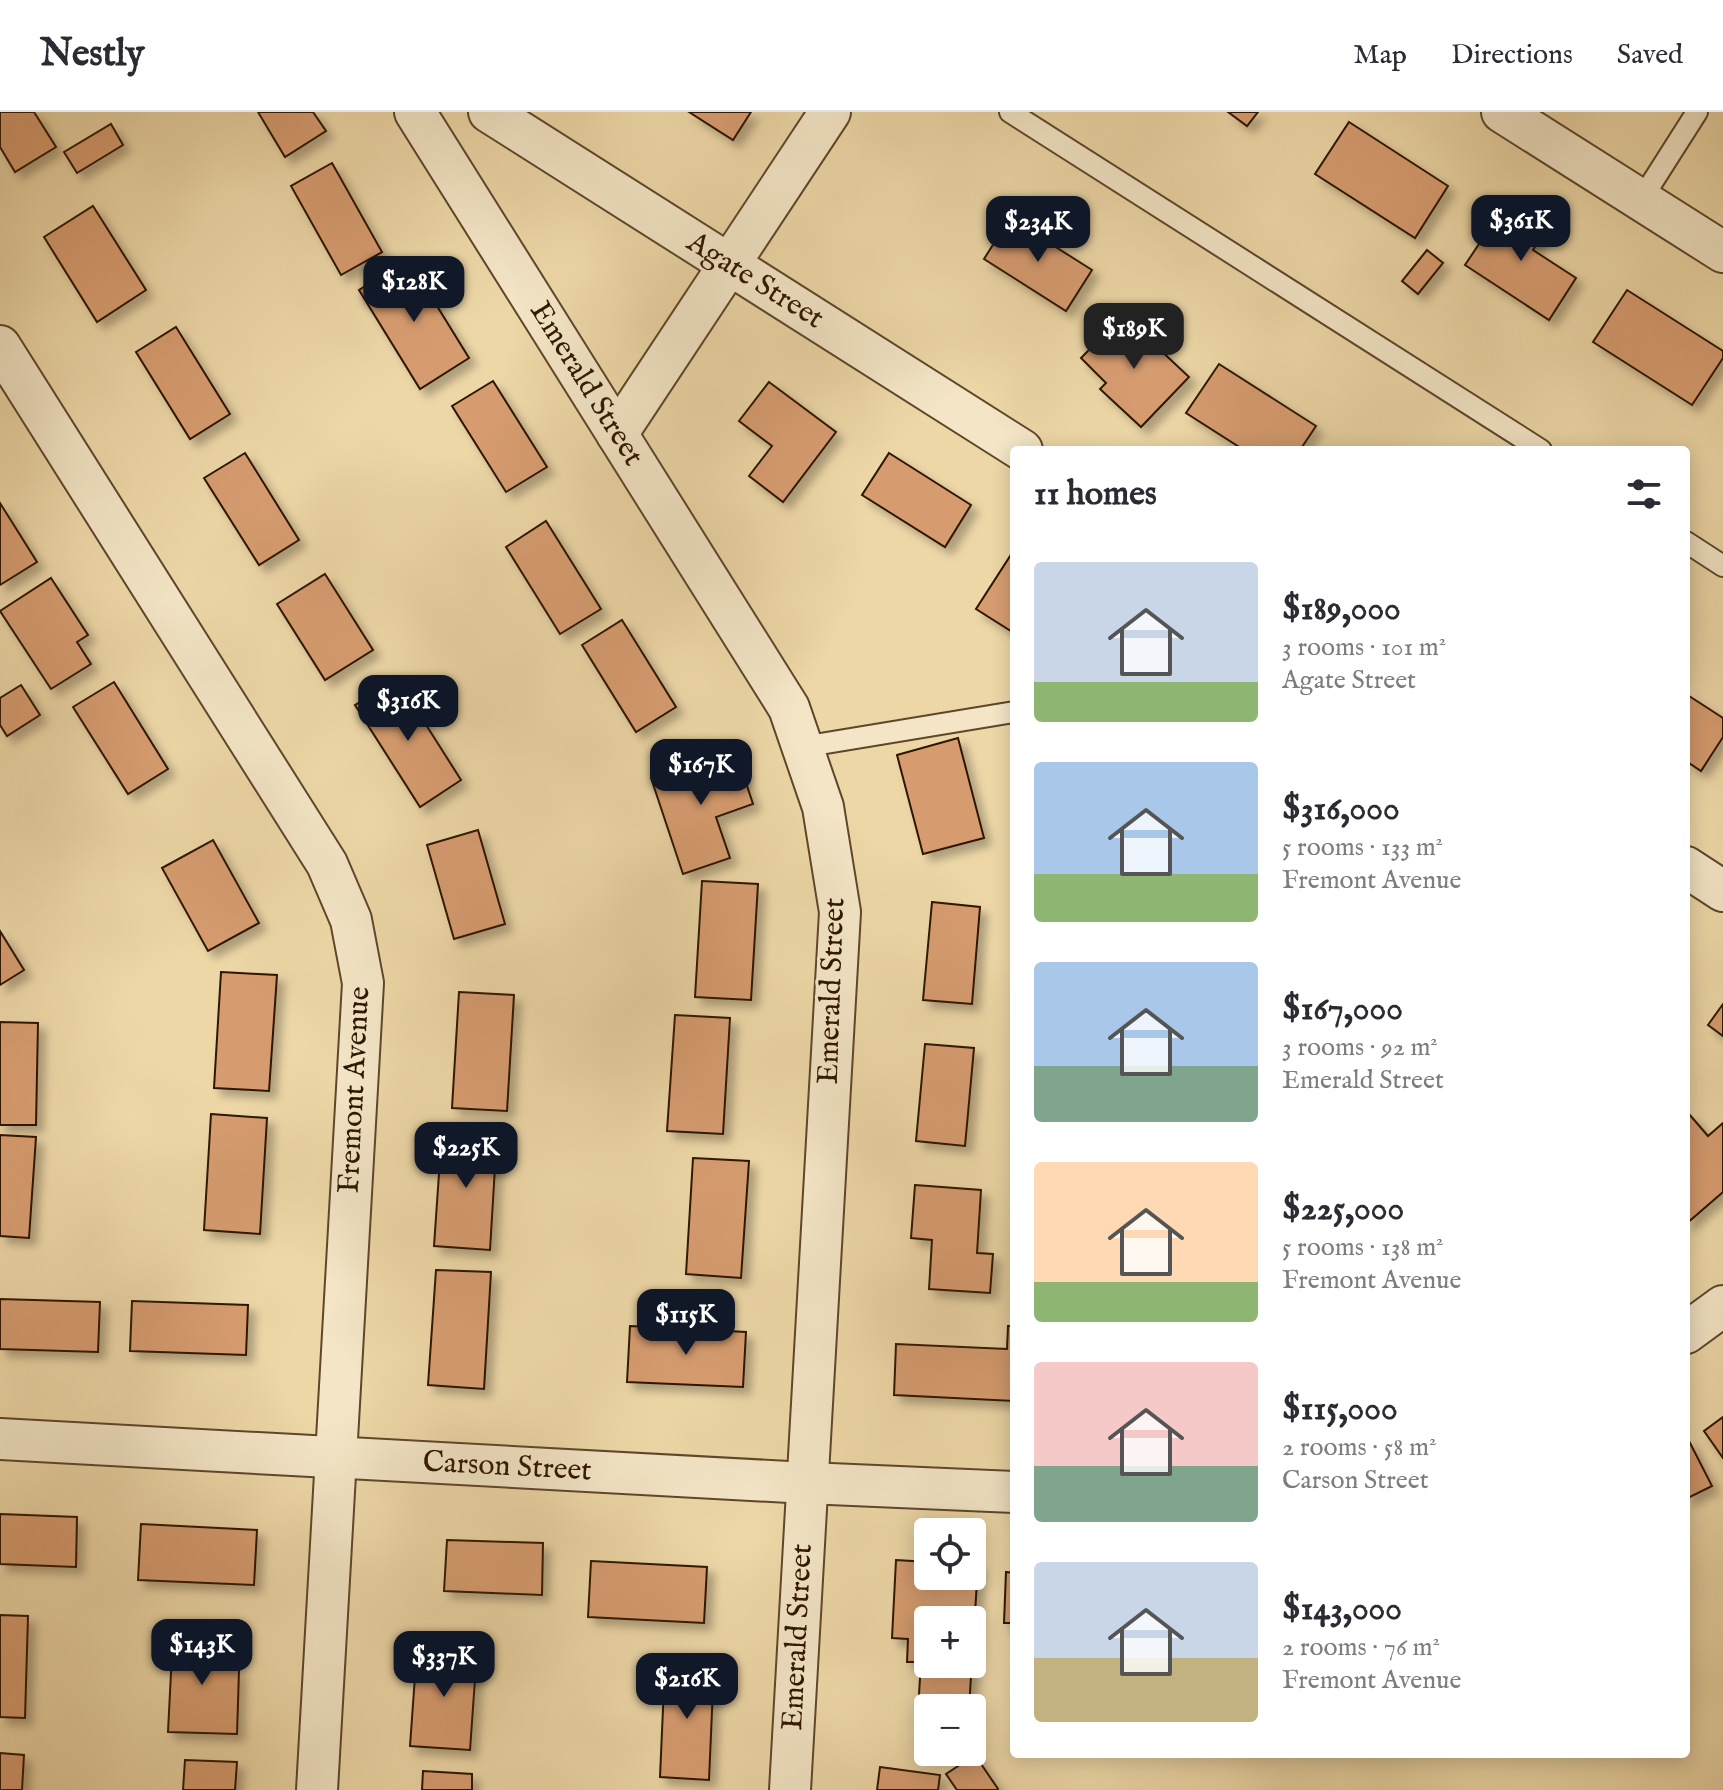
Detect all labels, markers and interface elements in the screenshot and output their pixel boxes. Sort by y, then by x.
text: Nestly [40,31,144,79]
text: Map [1353,38,1407,73]
text: Directions [1451,38,1573,73]
text: Saved [1617,38,1683,73]
pin: $361K [1465,195,1577,263]
pin: $234K [982,196,1094,264]
text: $361K [1489,204,1553,237]
text: $234K [1004,205,1072,238]
street label: Agate Street [678,223,831,338]
pin: $128K [358,256,470,324]
text: $128K [381,265,447,298]
street label: Emerald Street [520,295,652,473]
pin: $189K [1078,303,1190,371]
text: $189K [1102,312,1166,345]
icon: filters [1622,472,1666,516]
text: 11 homes [1034,473,1157,516]
text: $189,000 [1282,588,1401,631]
icon: home [1098,594,1194,690]
text: 3 rooms · 101 m² [1282,631,1446,664]
text: Agate Street [1282,664,1416,697]
pin: $316K [352,675,464,743]
text: $316K [376,684,440,717]
pin: $167K [645,739,757,807]
text: $167K [668,748,734,781]
text: $316,000 [1282,788,1400,831]
icon: home [1098,794,1194,890]
text: 5 rooms · 133 m² [1282,831,1443,864]
text: Fremont Avenue [1282,864,1461,897]
street label: Emerald Street [810,897,854,1085]
street label: Fremont Avenue [331,986,379,1194]
text: $167,000 [1282,988,1403,1031]
icon: home [1098,994,1194,1090]
text: 3 rooms · 92 m² [1282,1031,1438,1064]
text: Emerald Street [1282,1064,1444,1097]
pin: $225K [410,1122,522,1190]
text: $225K [433,1131,499,1164]
text: $225,000 [1282,1188,1404,1231]
icon: home [1098,1194,1194,1290]
text: 5 rooms · 138 m² [1282,1231,1444,1264]
text: Fremont Avenue [1282,1264,1461,1297]
pin: $115K [630,1289,742,1357]
text: $115K [655,1298,717,1331]
text: $115,000 [1282,1388,1398,1431]
icon: home [1098,1394,1194,1490]
text: 2 rooms · 58 m² [1282,1431,1436,1464]
street label: Carson Street [422,1444,592,1490]
text: Carson Street [1282,1464,1429,1497]
map controls [914,1518,986,1766]
button: locate [914,1518,986,1590]
street label: Emerald Street [774,1543,822,1731]
text: $143,000 [1282,1588,1402,1631]
icon: home [1098,1594,1194,1690]
button: + [914,1606,986,1678]
pin: $143K [146,1619,258,1687]
text: $143K [169,1628,235,1661]
pin: $337K [388,1631,500,1699]
text: 2 rooms · 76 m² [1282,1631,1440,1664]
text: $337K [412,1640,476,1673]
pin: $216K [631,1653,743,1721]
text: $216K [654,1662,720,1695]
text: Fremont Avenue [1282,1664,1461,1697]
button: − [914,1694,986,1766]

